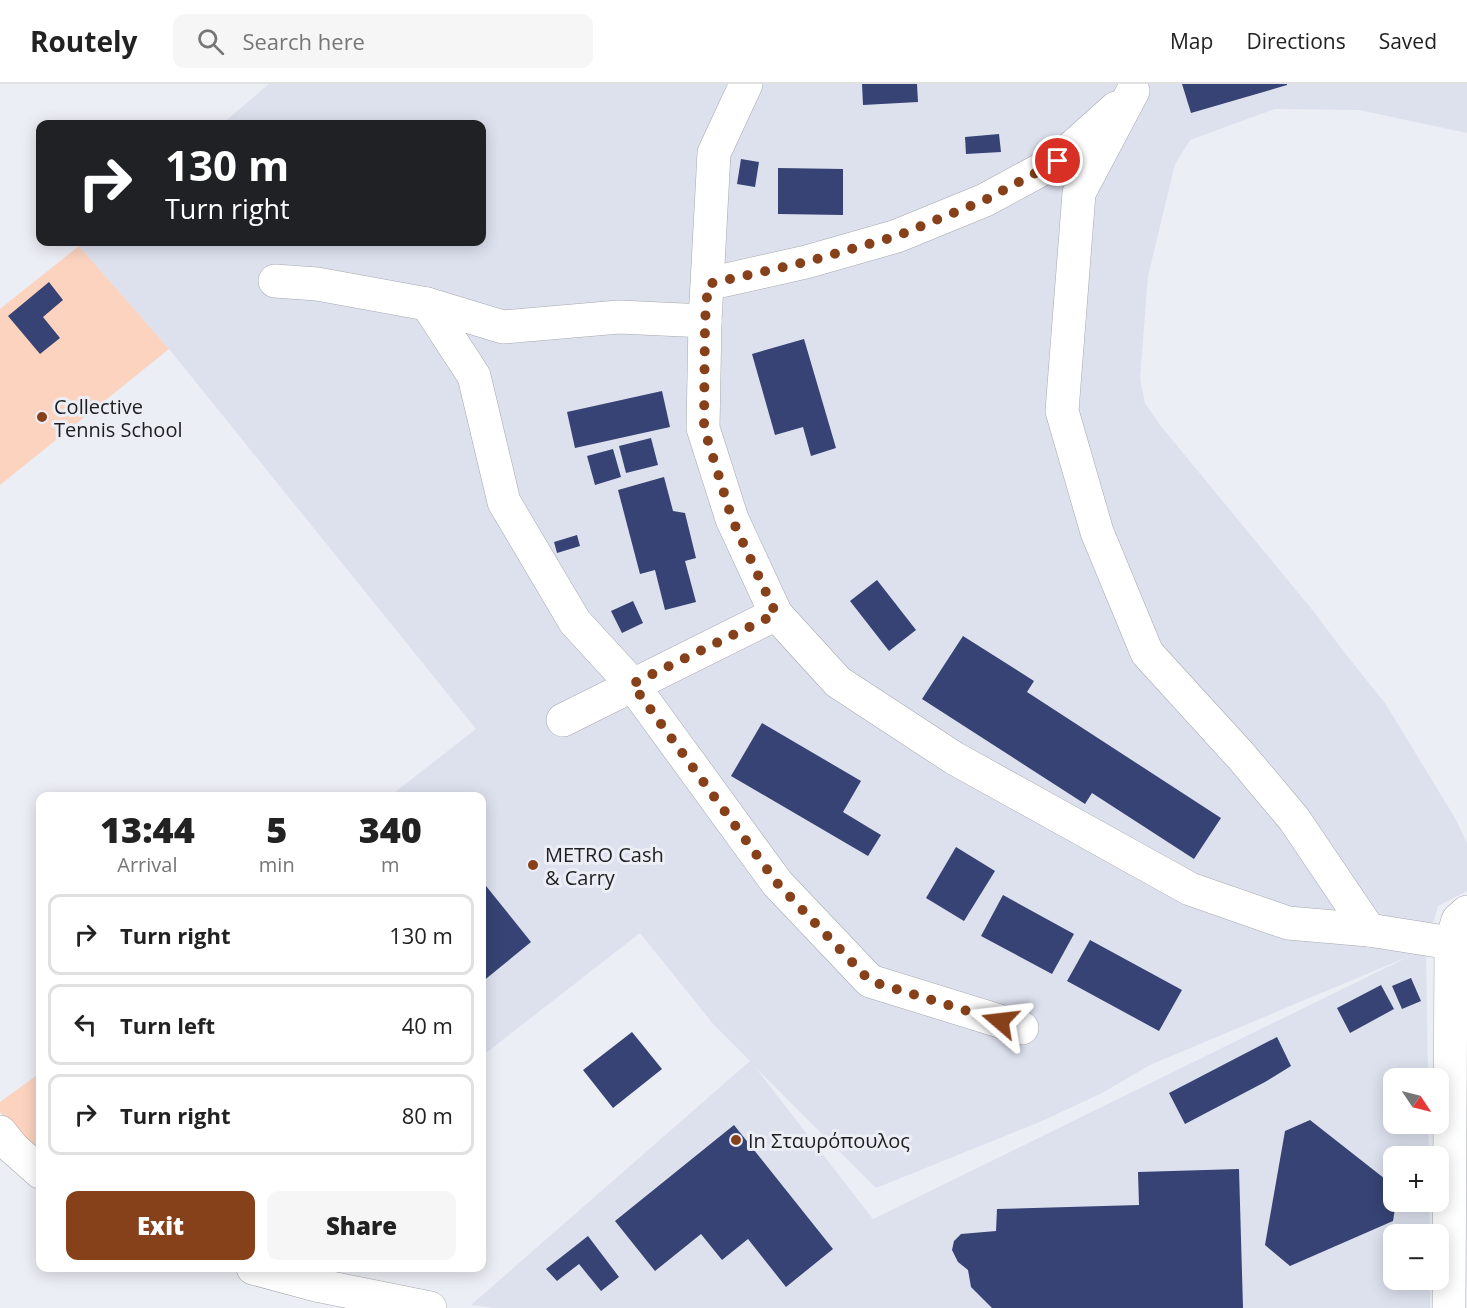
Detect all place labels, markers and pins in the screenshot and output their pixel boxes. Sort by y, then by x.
pin [1032,135,1083,186]
place label: Collective Tennis School [54,393,182,443]
marker: Collective Tennis School [35,410,49,424]
place label: METRO Cash & Carry [545,841,664,891]
marker: METRO Cash & Carry [526,858,540,872]
place label: In Σταυρόπουλος [748,1127,910,1154]
marker: In Σταυρόπουλος [729,1133,743,1147]

